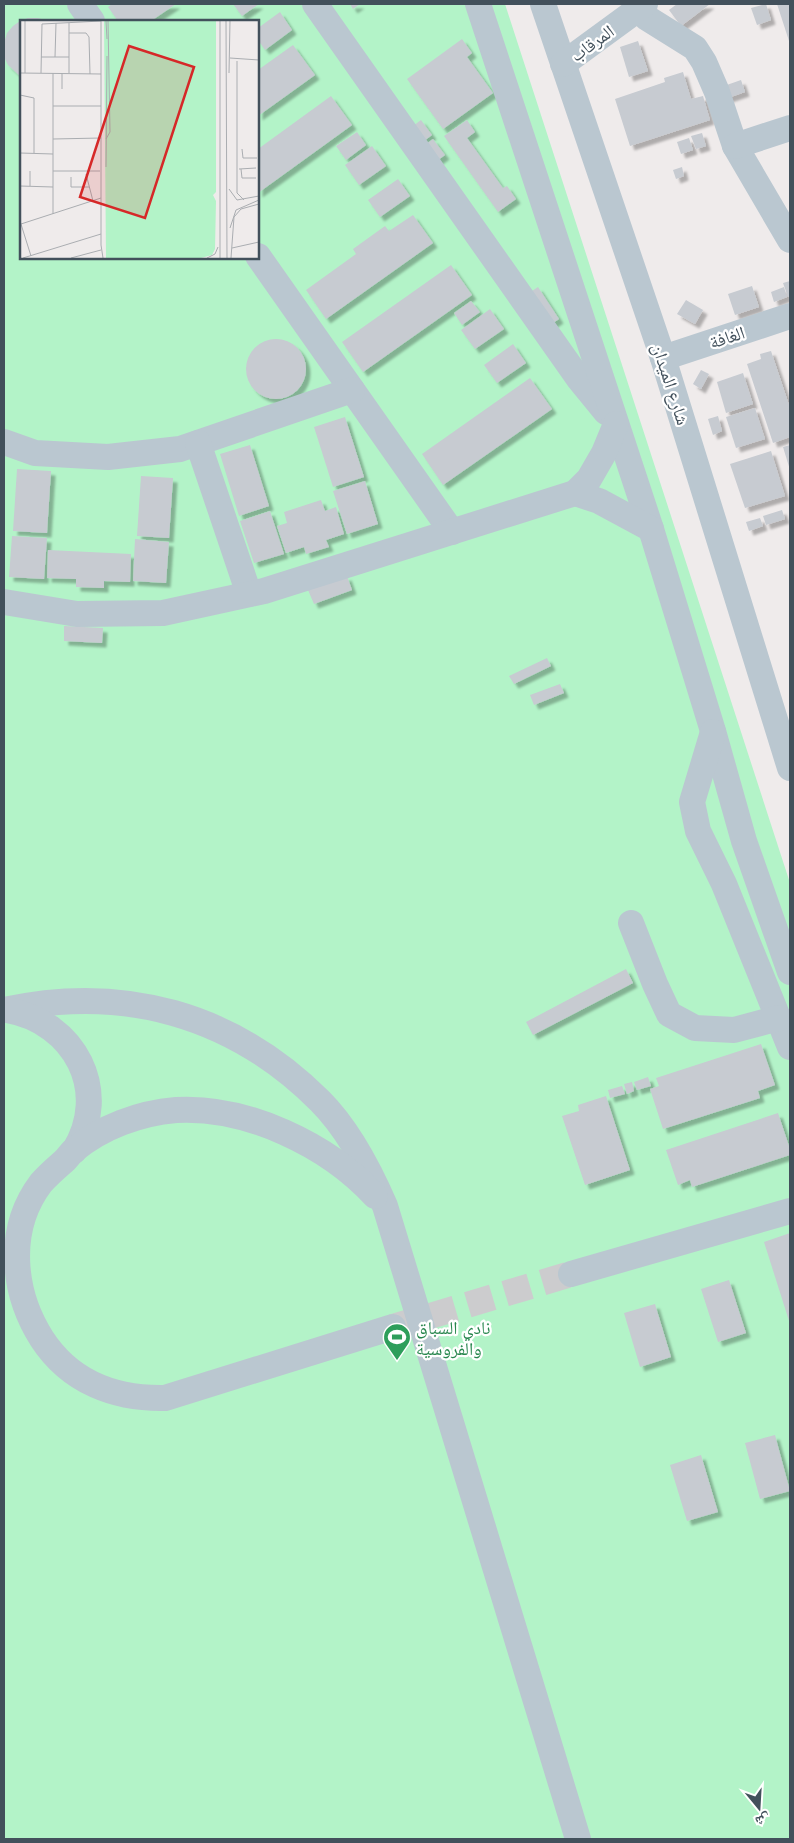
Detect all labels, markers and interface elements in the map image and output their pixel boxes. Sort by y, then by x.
street label: المرقاب [565,19,619,67]
inset map [20,20,259,259]
street label: الغافة [706,321,748,353]
street label: شارع الميدان [647,340,695,428]
place label: نادي السباق والفروسية [416,1316,491,1360]
sports icon: نادي السباق والفروسية [382,1322,412,1361]
north arrow [734,1783,784,1833]
text: ش [753,1810,773,1831]

